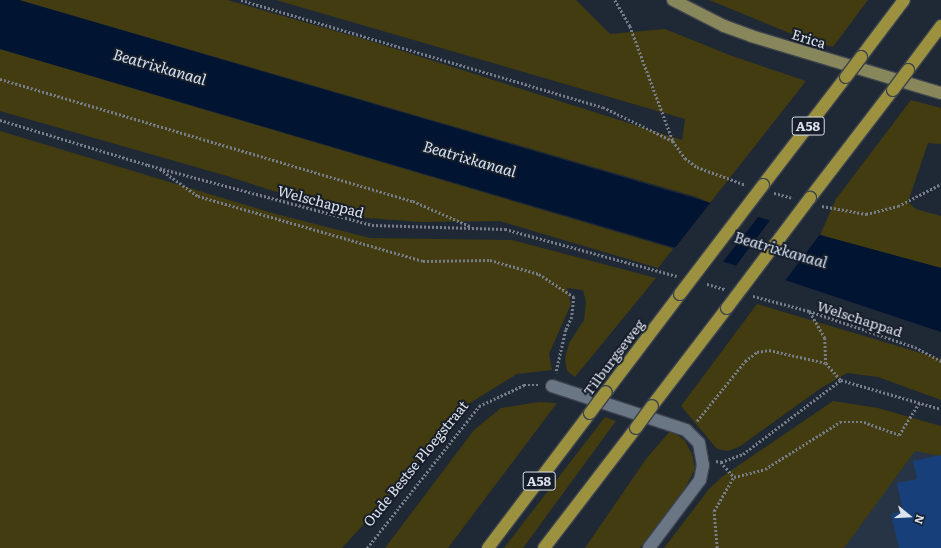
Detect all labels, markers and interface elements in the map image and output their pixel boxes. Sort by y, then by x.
street label: Erica [790,25,828,51]
water label: Beatrixkanaal [111,44,209,88]
road number: A58 [791,115,825,137]
water label: Beatrixkanaal [421,136,519,180]
street label: Welschappad [276,181,366,221]
water label: Beatrixkanaal [732,227,830,271]
street label: Welschappad [815,296,905,340]
street label: Tilburgseweg [579,315,647,399]
street label: Oude Bestse Ploegstraat [359,397,471,529]
road number: A58 [522,470,556,492]
north arrow [889,496,929,536]
text: N [911,513,929,527]

